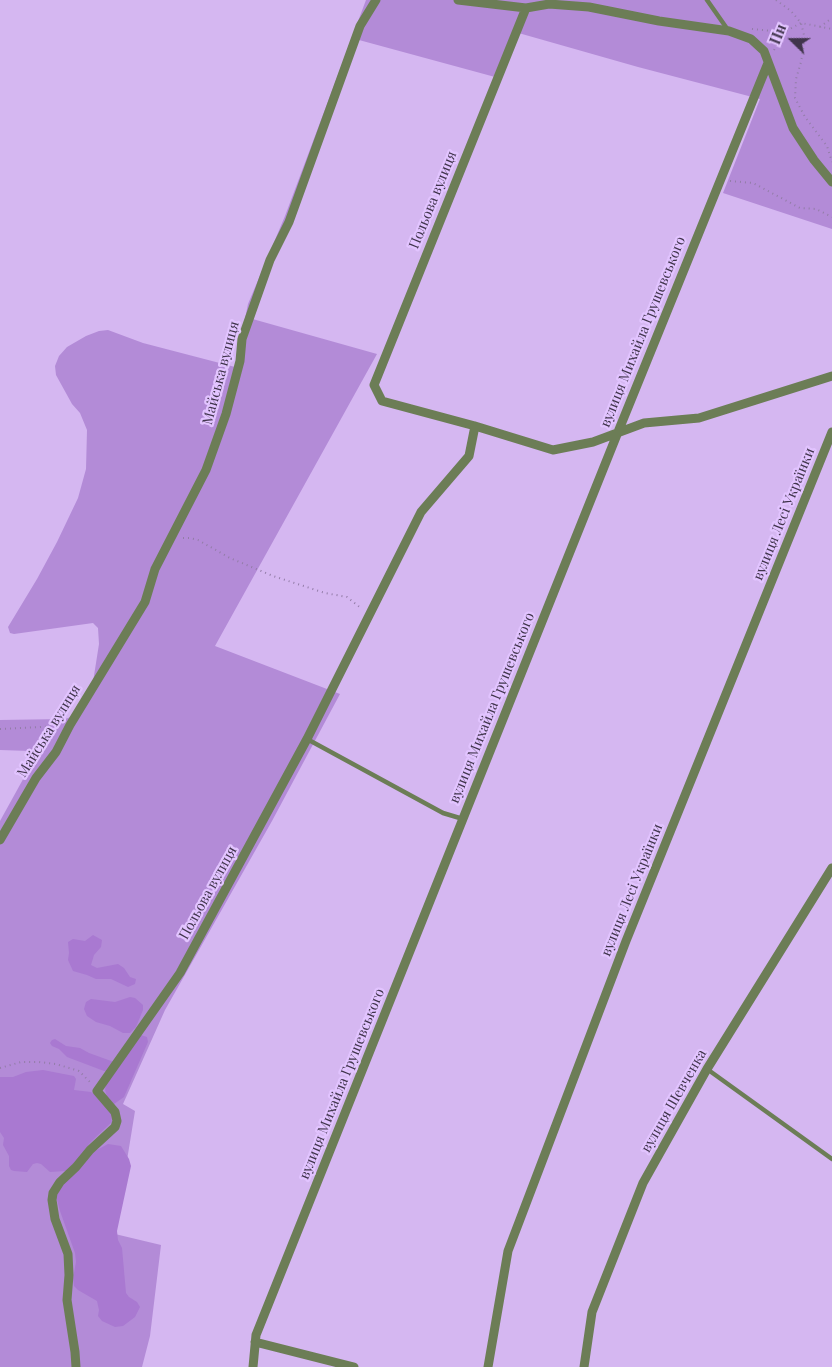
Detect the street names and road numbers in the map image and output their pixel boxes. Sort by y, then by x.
street label: Польова вулиця [406,149,460,251]
street label: вулиця Михайла Грушевського [597,234,689,430]
street label: Майська вулиця [199,320,243,426]
street label: вулиця Лесі Українки [750,445,818,583]
street label: вулиця Михайла Грушевського [446,610,538,806]
street label: Майська вулиця [14,681,84,781]
street label: вулиця Лесі Українки [598,821,666,959]
street label: Польова вулиця [175,844,241,942]
street label: вулиця Михайла Грушевського [296,986,388,1182]
street label: вулиця Шевченка [638,1046,710,1156]

